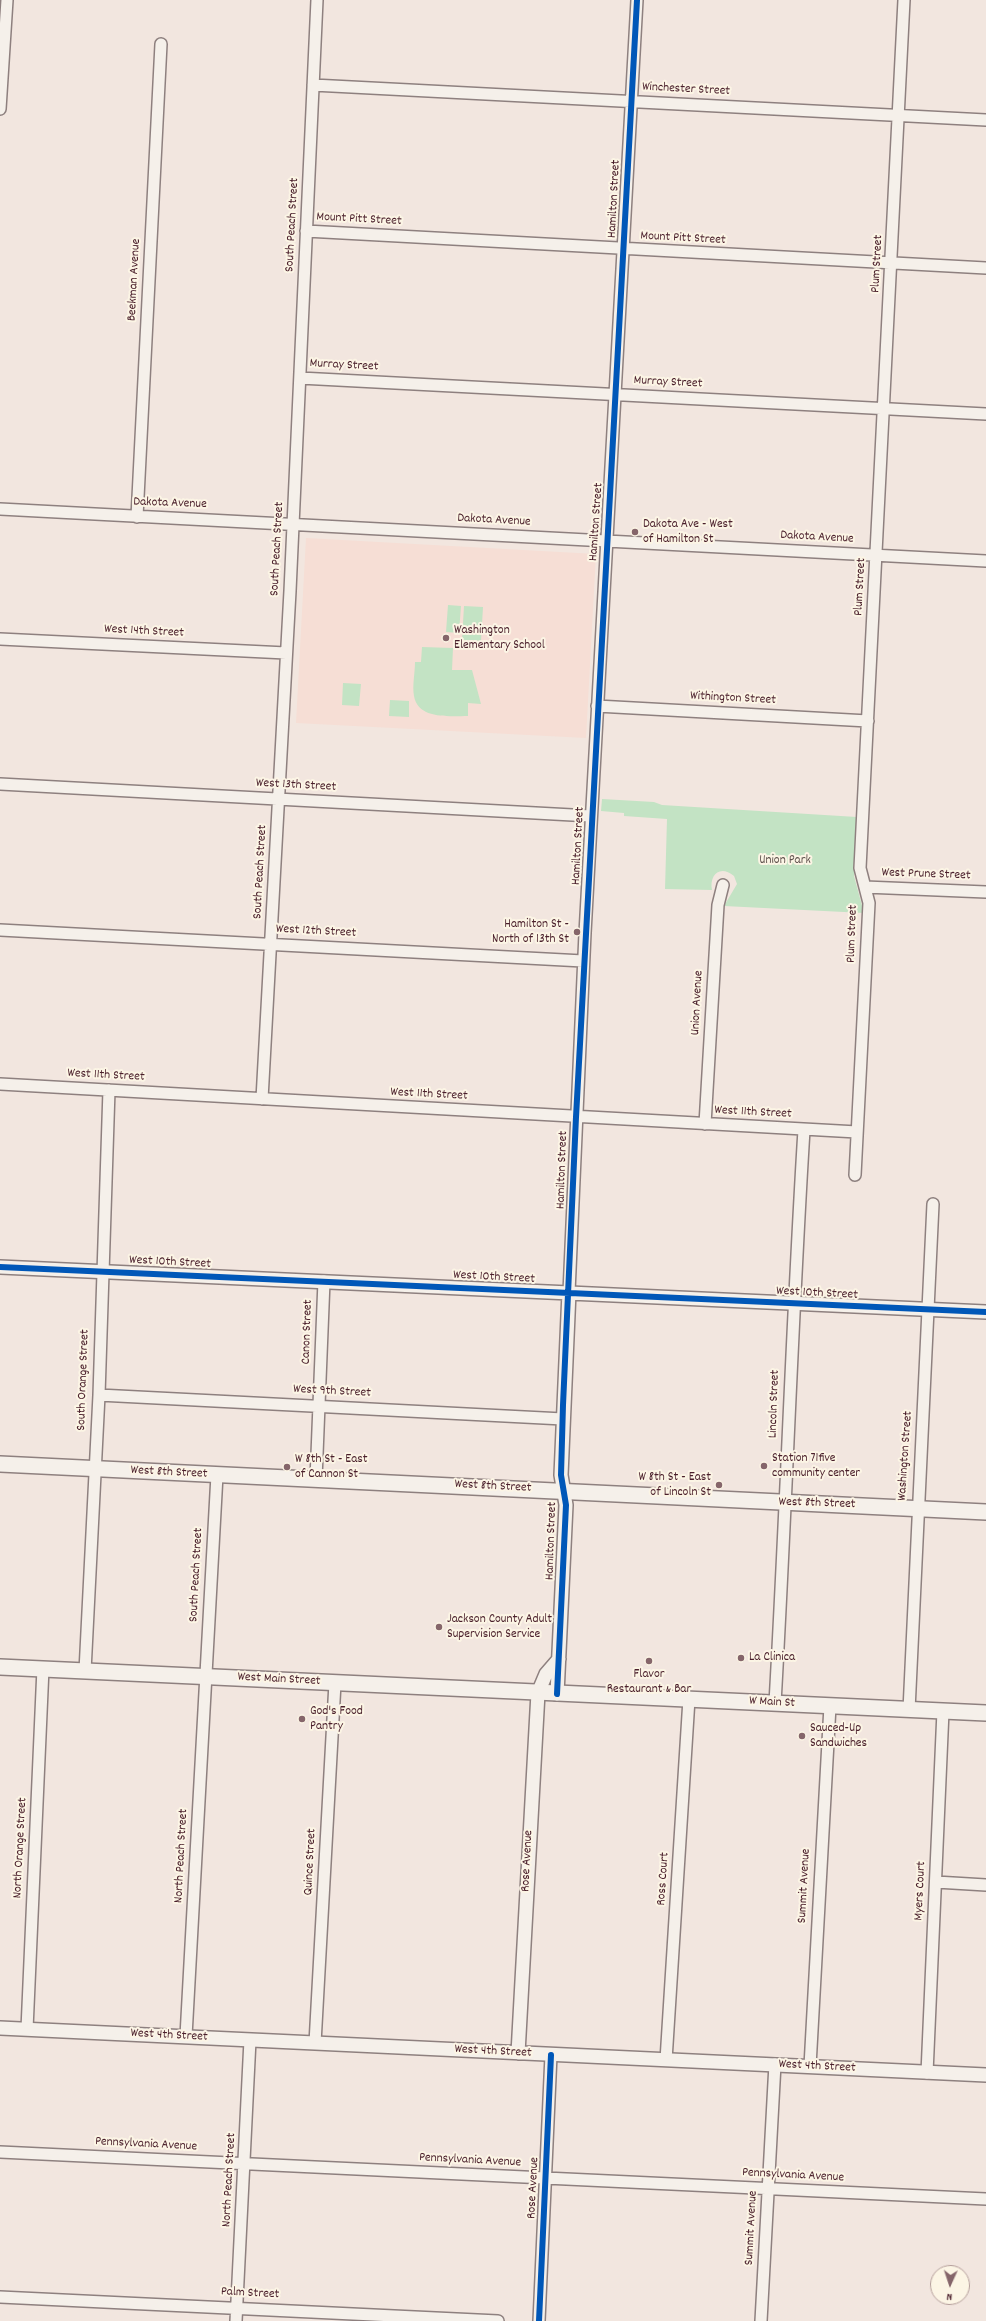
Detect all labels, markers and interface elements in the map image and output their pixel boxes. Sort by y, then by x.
street label: Winchester Street [642,80,730,100]
street label: Hamilton Street [605,159,625,239]
street label: South Peach Street [283,177,303,273]
street label: Mount Pitt Street [316,210,402,230]
street label: Mount Pitt Street [640,229,726,249]
street label: Plum Street [869,235,887,293]
street label: Beekman Avenue [125,238,145,322]
street label: Murray Street [309,356,379,376]
street label: Murray Street [633,373,703,393]
street label: Hamilton Street [586,482,608,562]
street label: Dakota Avenue [133,495,207,513]
street label: South Peach Street [268,501,288,597]
street label: Dakota Avenue [457,511,531,531]
place label: Dakota Ave - West of Hamilton St [643,517,733,548]
marker: Dakota Ave - West of Hamilton St [630,527,640,537]
street label: Dakota Avenue [780,528,854,548]
street label: Plum Street [852,558,870,616]
street label: West 14th Street [104,622,184,642]
place label: Washington Elementary School [454,623,545,654]
marker: Washington Elementary School [441,633,451,643]
street label: Withington Street [690,689,776,709]
street label: West 13th Street [255,776,337,796]
street label: Hamilton Street [569,806,589,886]
street label: South Peach Street [251,824,271,920]
park label: Union Park [759,853,811,869]
street label: West Prune Street [881,866,971,884]
street label: Plum Street [844,905,862,963]
place label: Hamilton St - North of 13th St [492,917,569,948]
street label: West 12th Street [276,922,356,942]
marker: Hamilton St - North of 13th St [572,927,582,937]
street label: Union Avenue [689,970,707,1036]
street label: West 11th Street [67,1066,145,1086]
street label: West 11th Street [390,1085,468,1105]
street label: West 11th Street [714,1103,792,1123]
street label: Hamilton Street [554,1131,572,1209]
street label: West 10th Street [129,1253,211,1273]
street label: West 10th Street [453,1268,535,1288]
street label: West 10th Street [776,1284,858,1304]
street label: Canon Street [299,1299,317,1365]
street label: South Orange Street [74,1329,94,1431]
street label: Lincoln Street [766,1370,784,1438]
street label: West 9th Street [293,1382,371,1402]
street label: Washington Street [895,1410,917,1502]
place label: Station 71five community center [772,1451,860,1482]
place label: W 8th St - East of Cannon St [295,1452,368,1483]
marker: Station 71five community center [759,1461,769,1471]
marker: W 8th St - East of Cannon St [282,1462,292,1472]
street label: West 8th Street [130,1463,208,1483]
place label: W 8th St - East of Lincoln St [638,1470,711,1501]
street label: West 8th Street [454,1477,532,1497]
marker: W 8th St - East of Lincoln St [714,1480,724,1490]
street label: West 8th Street [778,1495,856,1513]
street label: Hamilton Street [543,1502,561,1580]
street label: South Peach Street [187,1527,207,1623]
place label: Jackson County Adult Supervision Service [447,1612,552,1643]
marker: Jackson County Adult Supervision Service [434,1622,444,1632]
place label: La Clinica [749,1650,795,1666]
marker: La Clinica [736,1653,746,1663]
marker: Flavor Restaurant & Bar [644,1656,654,1666]
place label: Flavor Restaurant & Bar [607,1667,691,1698]
street label: West Main Street [237,1670,321,1690]
street label: W Main St [749,1694,795,1712]
place label: God's Food Pantry [310,1704,363,1735]
marker: God's Food Pantry [297,1714,307,1724]
place label: Sauced-Up Sandwiches [810,1721,867,1752]
marker: Sauced-Up Sandwiches [797,1731,807,1741]
street label: North Orange Street [11,1797,31,1899]
street label: North Peach Street [172,1809,192,1903]
street label: Quince Street [301,1828,321,1896]
street label: Rose Avenue [519,1830,537,1892]
street label: Summit Avenue [795,1848,815,1924]
street label: Ross Court [654,1852,674,1906]
street label: Myers Court [912,1861,930,1921]
street label: West 4th Street [130,2026,208,2046]
street label: West 4th Street [454,2042,532,2062]
street label: West 4th Street [778,2057,856,2077]
street label: North Peach Street [220,2133,240,2227]
street label: Pennsylvania Avenue [95,2135,197,2155]
street label: Pennsylvania Avenue [419,2151,521,2171]
street label: Rose Avenue [525,2157,543,2219]
street label: Pennsylvania Avenue [742,2166,844,2186]
street label: Summit Avenue [742,2190,762,2266]
north arrow [930,2265,970,2305]
street label: Palm Street [220,2285,280,2303]
text: N [946,2288,953,2304]

